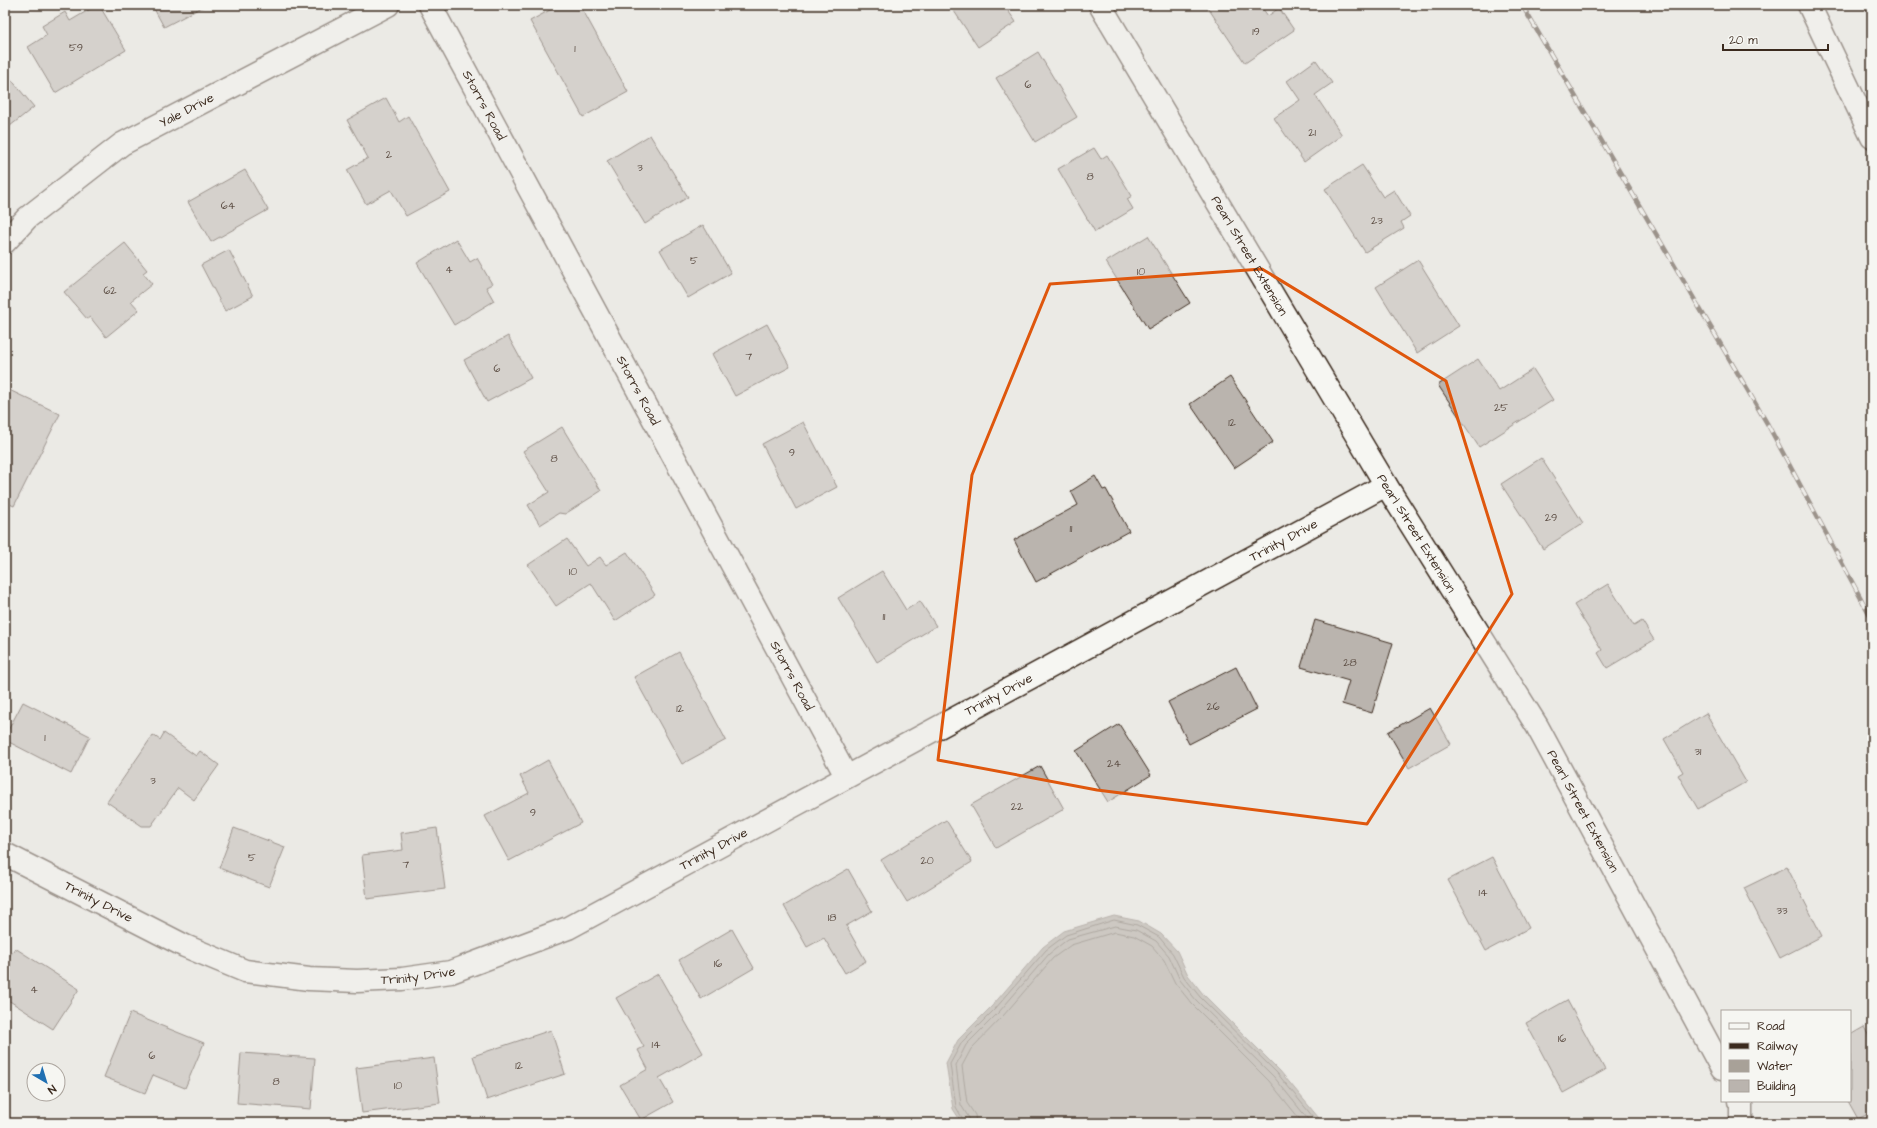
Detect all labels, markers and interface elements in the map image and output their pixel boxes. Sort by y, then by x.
house number: 19 [1252,24,1260,39]
scale bar [1723,26,1828,52]
text: 20 m [1729,32,1758,49]
house number: 59 [69,40,83,55]
house number: 1 [574,41,576,56]
street label: Storrs Road [458,67,510,144]
house number: 6 [1025,77,1032,92]
street label: Yale Drive [156,88,217,132]
house number: 21 [1308,125,1316,140]
house number: 2 [386,147,393,162]
house number: 3 [637,160,643,175]
house number: 8 [1086,169,1094,184]
street label: Pearl Street Extension [1207,192,1292,320]
house number: 64 [221,198,236,213]
house number: 23 [1371,213,1383,228]
house number: 5 [690,253,698,268]
house number: 4 [445,262,453,277]
house number: 10 [1137,264,1145,279]
house number: 62 [103,283,117,298]
house number: 7 [746,349,753,364]
street label: Storrs Road [612,352,664,429]
house number: 6 [494,361,501,376]
house number: 25 [1494,400,1508,415]
house number: 12 [1228,415,1237,430]
house number: 9 [789,445,795,460]
house number: 8 [550,451,558,466]
street label: Pearl Street Extension [1373,471,1461,597]
house number: 29 [1545,510,1557,525]
street label: Trinity Drive [1246,515,1321,566]
house number: 11 [1070,521,1073,536]
house number: 10 [569,564,577,579]
house number: 11 [883,609,886,624]
street label: Storrs Road [766,637,818,714]
house number: 28 [1343,655,1357,670]
street label: Trinity Drive [962,669,1036,720]
house number: 26 [1206,699,1220,714]
house number: 12 [676,701,685,716]
house number: 1 [44,730,46,745]
house number: 31 [1694,744,1702,759]
street label: Pearl Street Extension [1543,747,1624,876]
house number: 24 [1107,756,1121,771]
house number: 3 [150,773,156,788]
house number: 22 [1011,799,1024,814]
house number: 9 [530,805,536,820]
street label: Trinity Drive [677,823,751,875]
house number: 5 [248,850,256,865]
house number: 20 [920,853,934,868]
house number: 7 [403,857,410,872]
street label: Trinity Drive [61,877,136,927]
house number: 14 [1479,885,1488,900]
house number: 33 [1776,903,1788,918]
house number: 18 [828,910,836,925]
house number: 16 [714,956,722,971]
street label: Trinity Drive [381,962,458,989]
house number: 4 [30,982,38,997]
legend [1721,1010,1851,1102]
text: Road [1757,1018,1785,1035]
house number: 16 [1558,1031,1566,1046]
house number: 14 [652,1037,661,1052]
text: Railway [1757,1038,1798,1056]
house number: 6 [149,1048,156,1063]
house number: 12 [515,1058,524,1073]
text: Water [1757,1058,1793,1075]
north arrow [26,1062,66,1102]
house number: 8 [272,1074,280,1089]
house number: 10 [394,1078,402,1093]
text: Building [1757,1078,1795,1096]
text: N [44,1081,59,1098]

